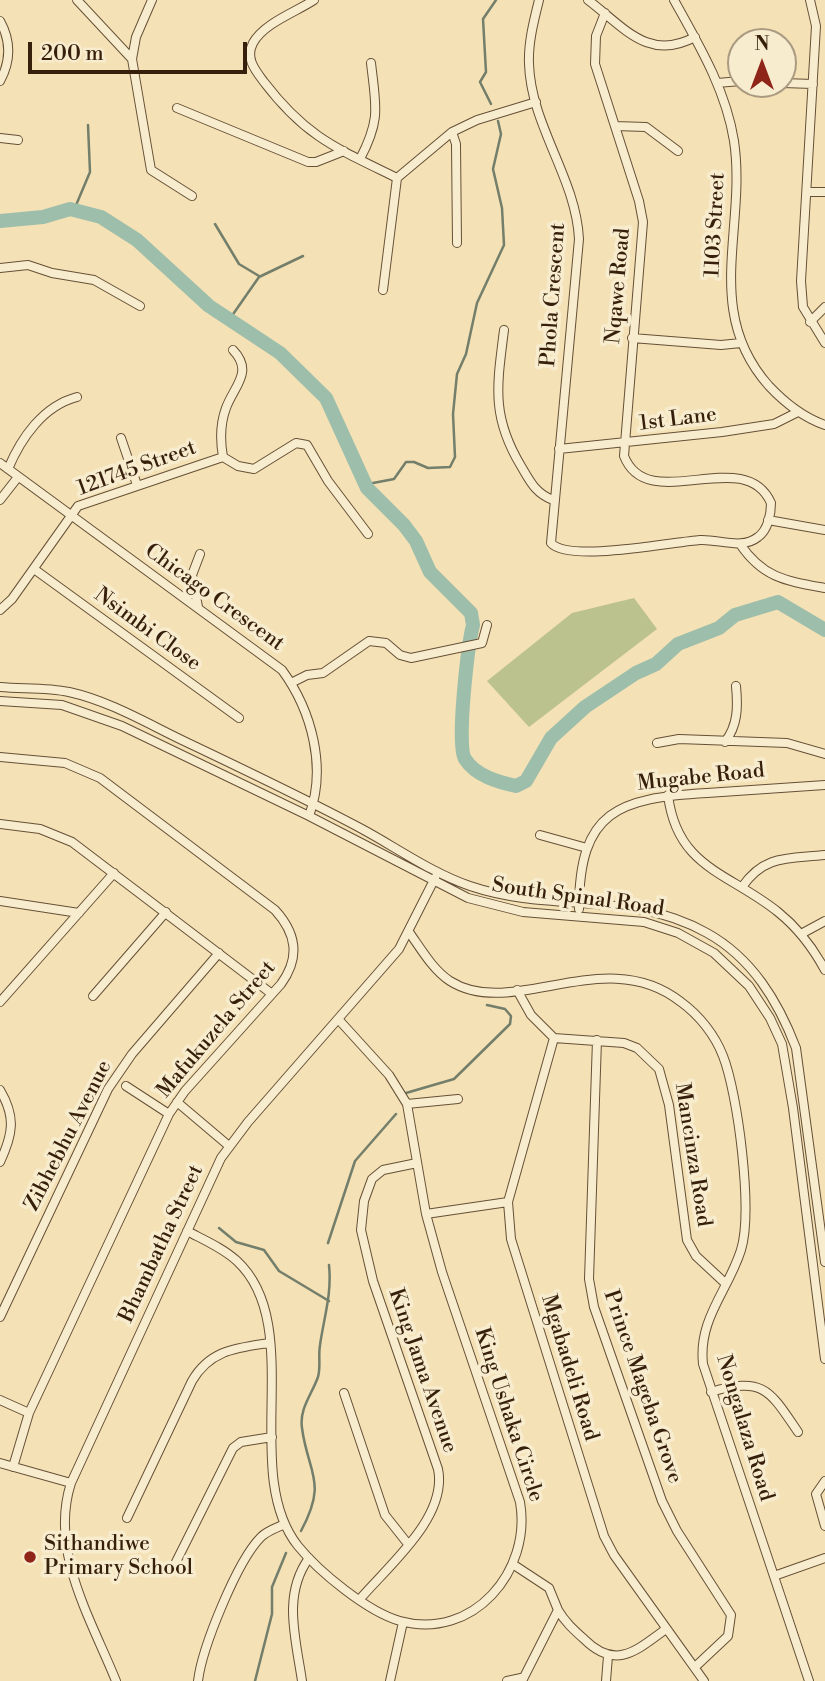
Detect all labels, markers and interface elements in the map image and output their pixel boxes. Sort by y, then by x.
scale bar [32,28,250,72]
north arrow [727,28,797,98]
text: N [754,32,770,56]
text: 200 m [41,41,104,67]
street label: 1103 Street [701,172,731,278]
street label: Phola Crescent [536,222,572,368]
street label: Nqawe Road [601,227,637,345]
street label: 1st Lane [638,403,718,437]
street label: 121745 Street [74,436,200,502]
street label: Chicago Crescent [139,539,289,657]
street label: Nsimbi Close [89,583,205,677]
street label: Mugabe Road [636,759,766,797]
street label: South Spinal Road [490,873,666,923]
street label: Mafukuzela Street [152,956,282,1104]
street label: Zibhebhu Avenue [20,1056,118,1216]
street label: Mancinza Road [668,1081,716,1229]
street label: Bhambatha Street [114,1161,210,1327]
street label: King Jama Avenue [382,1286,462,1456]
street label: Prince Mageba Grove [597,1287,687,1487]
street label: Mgabadeli Road [535,1292,603,1444]
street label: King Ushaka Circle [468,1325,548,1505]
street label: Nongalaza Road [710,1352,778,1504]
place label: Sithandiwe Primary School [44,1532,193,1582]
marker: Sithandiwe Primary School [22,1549,38,1565]

